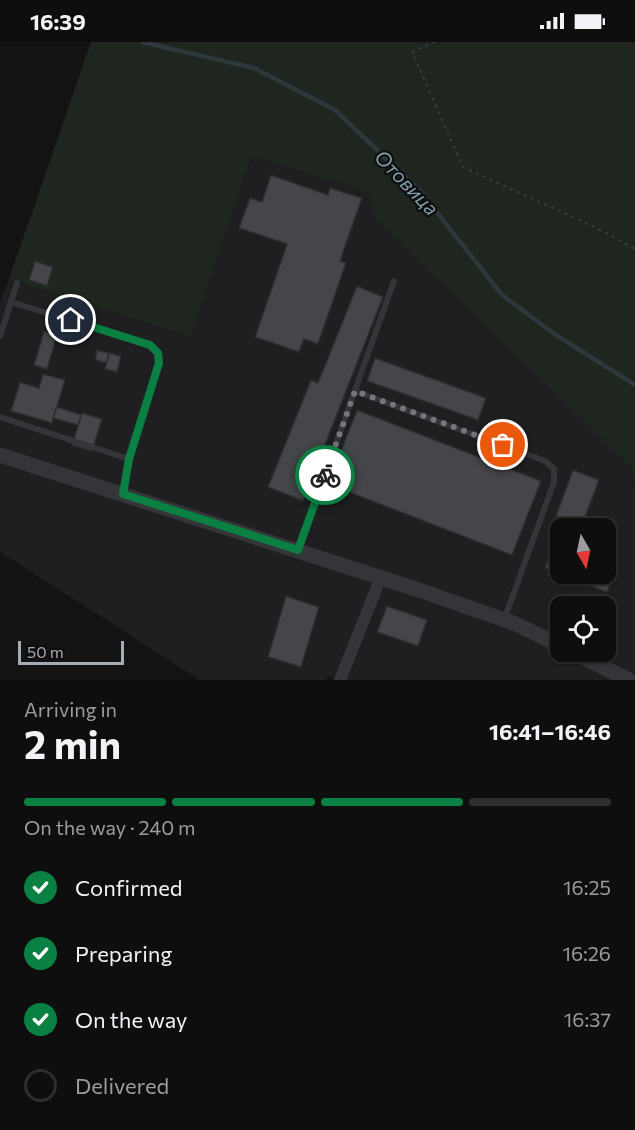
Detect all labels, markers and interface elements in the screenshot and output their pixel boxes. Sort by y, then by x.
text: 16:39 [30,8,86,35]
water label: Отовица [370,144,444,220]
pin [45,294,96,345]
icon: home [54,303,87,336]
pin [477,419,528,470]
icon: bag [486,428,519,461]
courier [295,445,355,505]
icon: bike [309,459,342,492]
north arrow [550,518,616,584]
map controls [550,518,616,662]
button: locate [550,596,616,662]
scale bar [18,638,124,666]
text: 50 m [27,642,64,661]
text: Arriving in [24,697,117,721]
text: 16:41–16:46 [489,718,611,745]
text: 2 min [24,719,121,767]
text: On the way · 240 m [24,815,196,839]
icon: check [24,871,57,904]
text: Confirmed [75,874,182,901]
text: 16:25 [563,875,611,899]
icon: check [24,937,57,970]
text: Preparing [75,940,172,967]
text: 16:26 [562,941,611,965]
icon: check [24,1003,57,1036]
text: On the way [75,1006,187,1033]
text: 16:37 [564,1007,611,1031]
text: Delivered [75,1072,169,1099]

